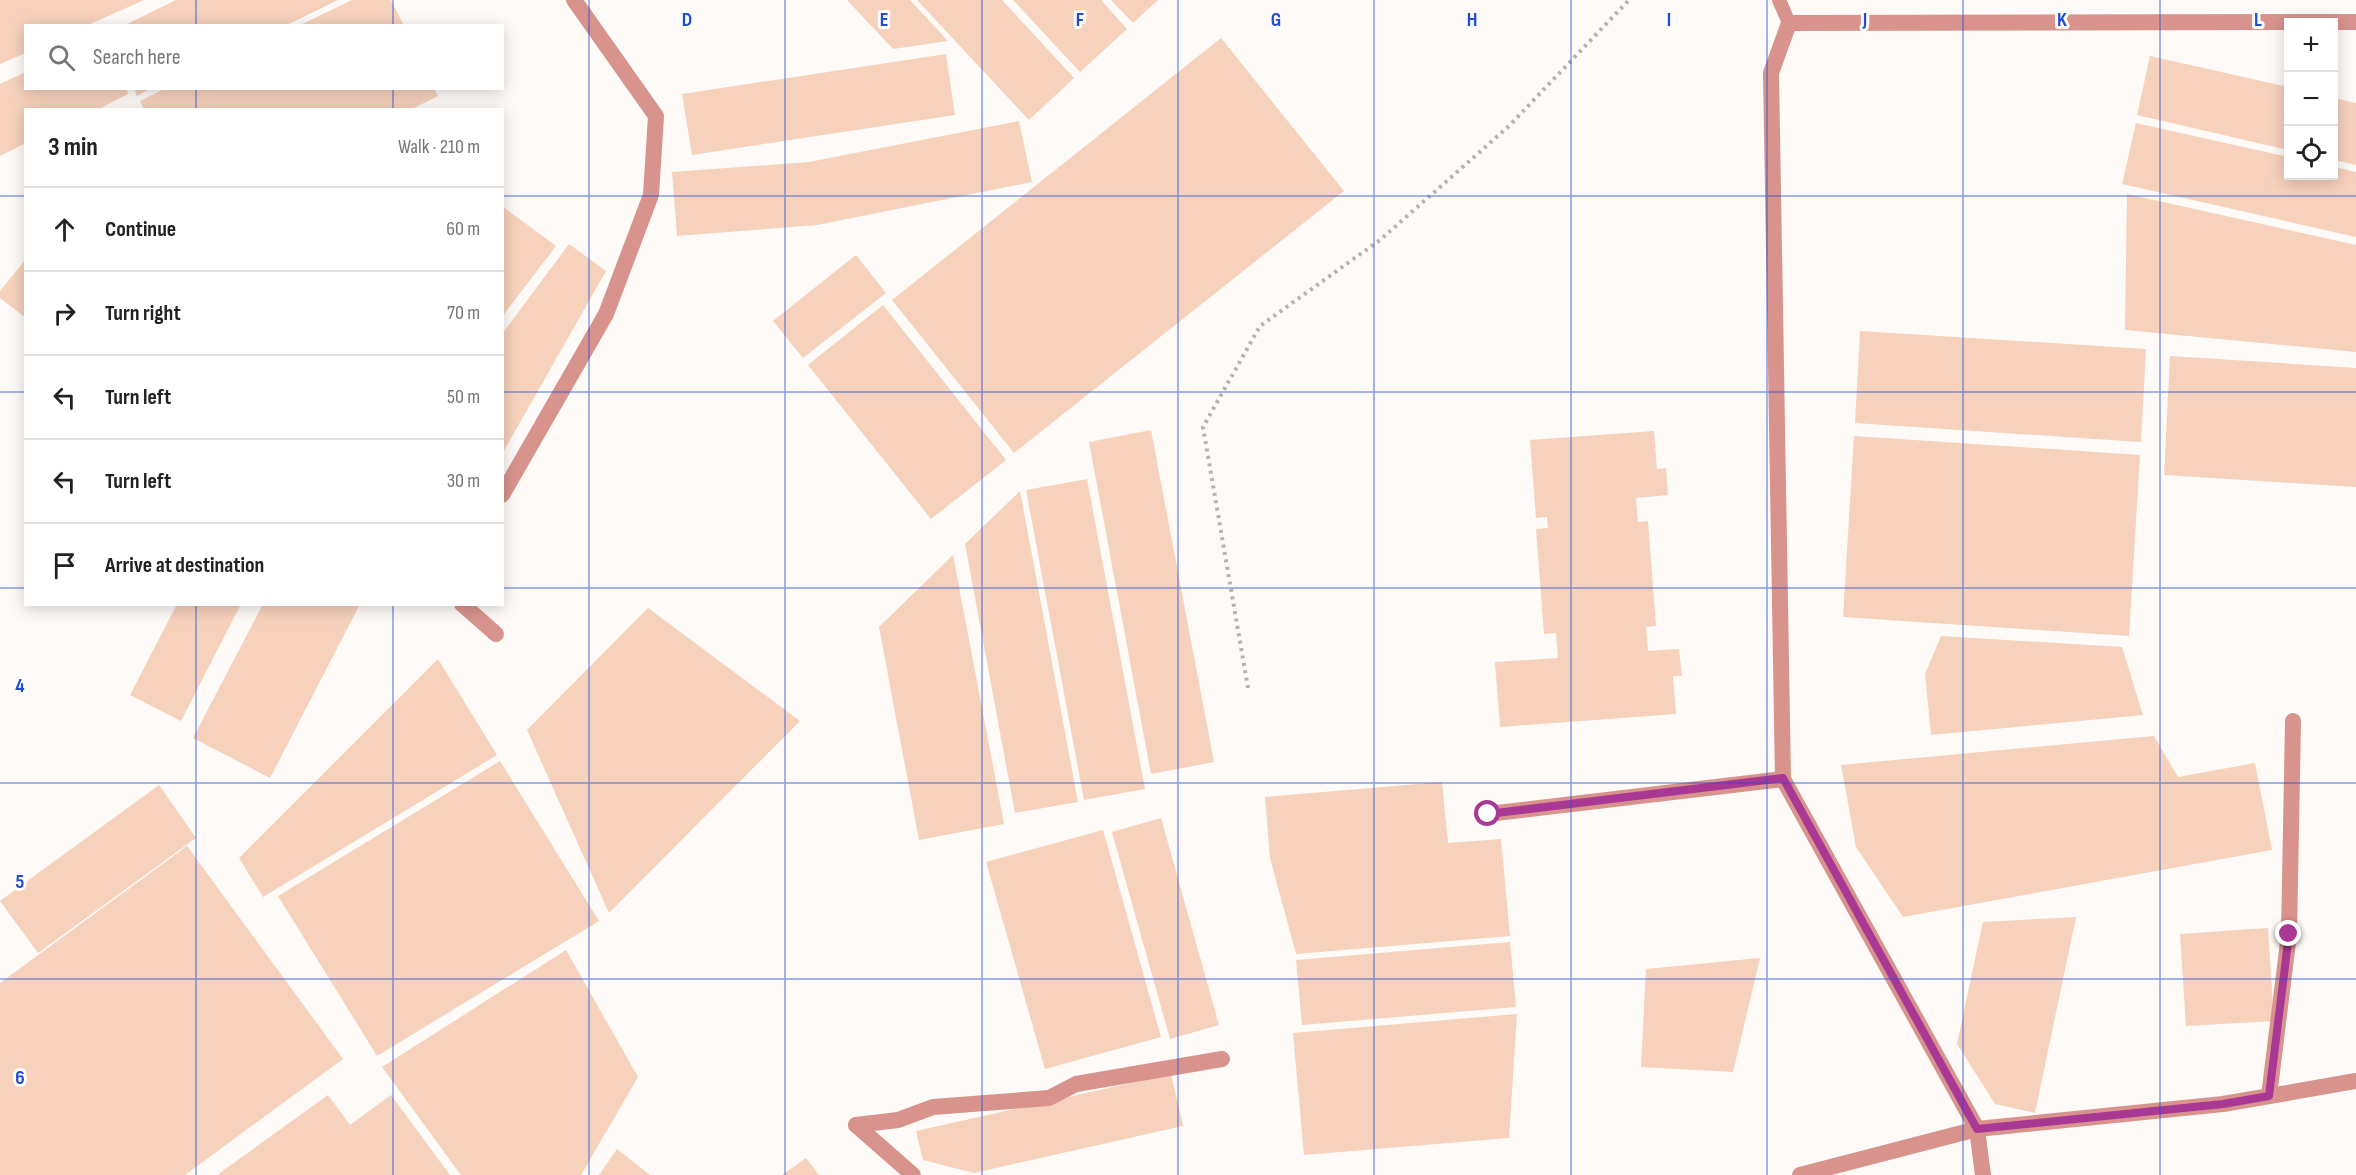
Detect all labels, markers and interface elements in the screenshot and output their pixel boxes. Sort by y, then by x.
text: D [682,8,692,32]
text: E [880,8,888,32]
text: F [1076,8,1084,32]
text: G [1271,8,1281,32]
text: H [1467,8,1477,32]
text: I [1667,8,1671,32]
text: J [1862,8,1867,32]
text: K [2057,8,2067,32]
text: L [2254,8,2262,32]
map controls [2284,18,2338,180]
button: + [2284,18,2338,72]
search box [24,24,504,90]
icon: search [45,41,78,74]
text: Search here [93,44,180,71]
button: − [2284,72,2338,126]
button: locate [2284,126,2338,180]
text: 3 min [48,132,98,163]
text: Walk · 210 m [398,135,480,159]
icon: ahead [48,213,81,246]
text: Continue [105,216,176,243]
text: 60 m [446,217,480,241]
icon: right [48,297,81,330]
text: Turn right [105,300,181,327]
text: 70 m [447,301,480,325]
icon: left [48,381,81,414]
text: Turn left [105,384,171,411]
text: 50 m [447,385,480,409]
icon: left [48,465,81,498]
text: Turn left [105,468,171,495]
text: 30 m [447,469,480,493]
icon: arrive [48,549,81,582]
text: Arrive at destination [105,552,264,579]
text: 4 [15,674,25,698]
route start [1474,800,1500,826]
text: 5 [16,870,25,894]
route end [2275,920,2301,946]
text: 6 [15,1066,25,1090]

